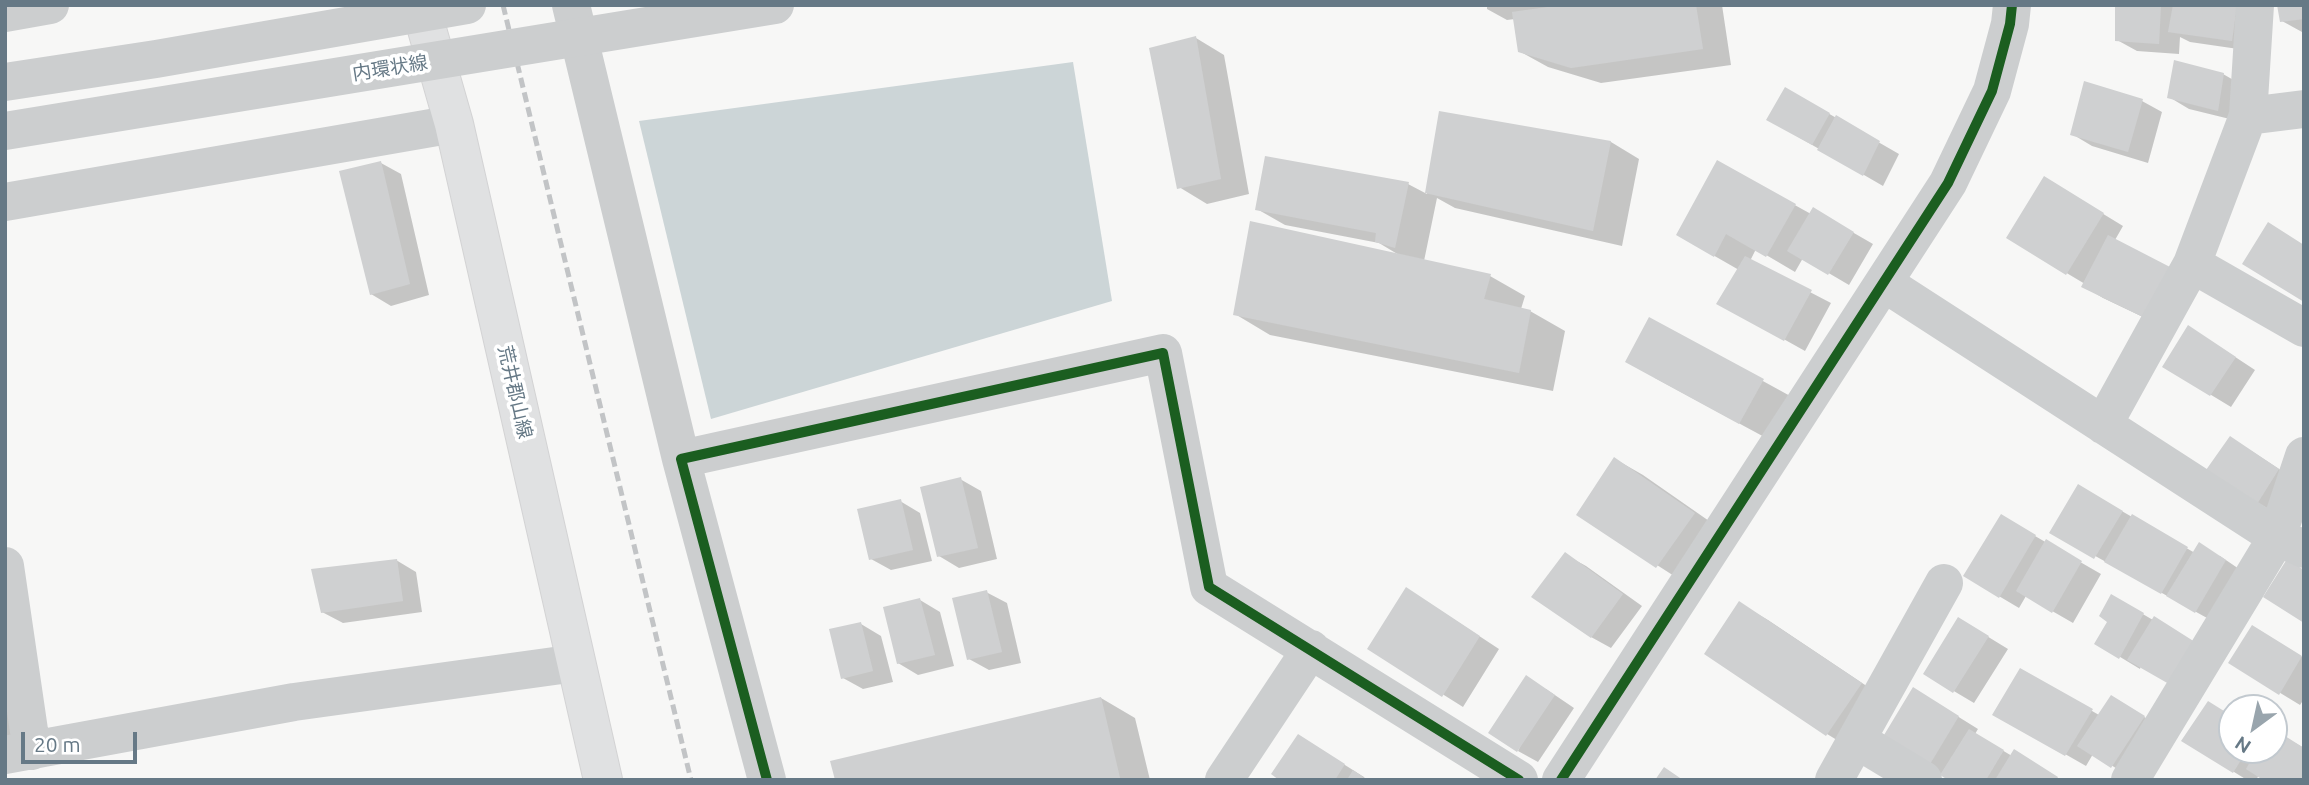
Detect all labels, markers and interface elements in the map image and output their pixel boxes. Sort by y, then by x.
street label: 内環状線 [351,51,429,85]
street label: 荒井郡山線 [493,343,537,441]
north arrow [2218,694,2288,764]
scale bar [24,718,140,762]
text: 20 m [34,732,81,756]
text: N [2231,732,2255,758]

